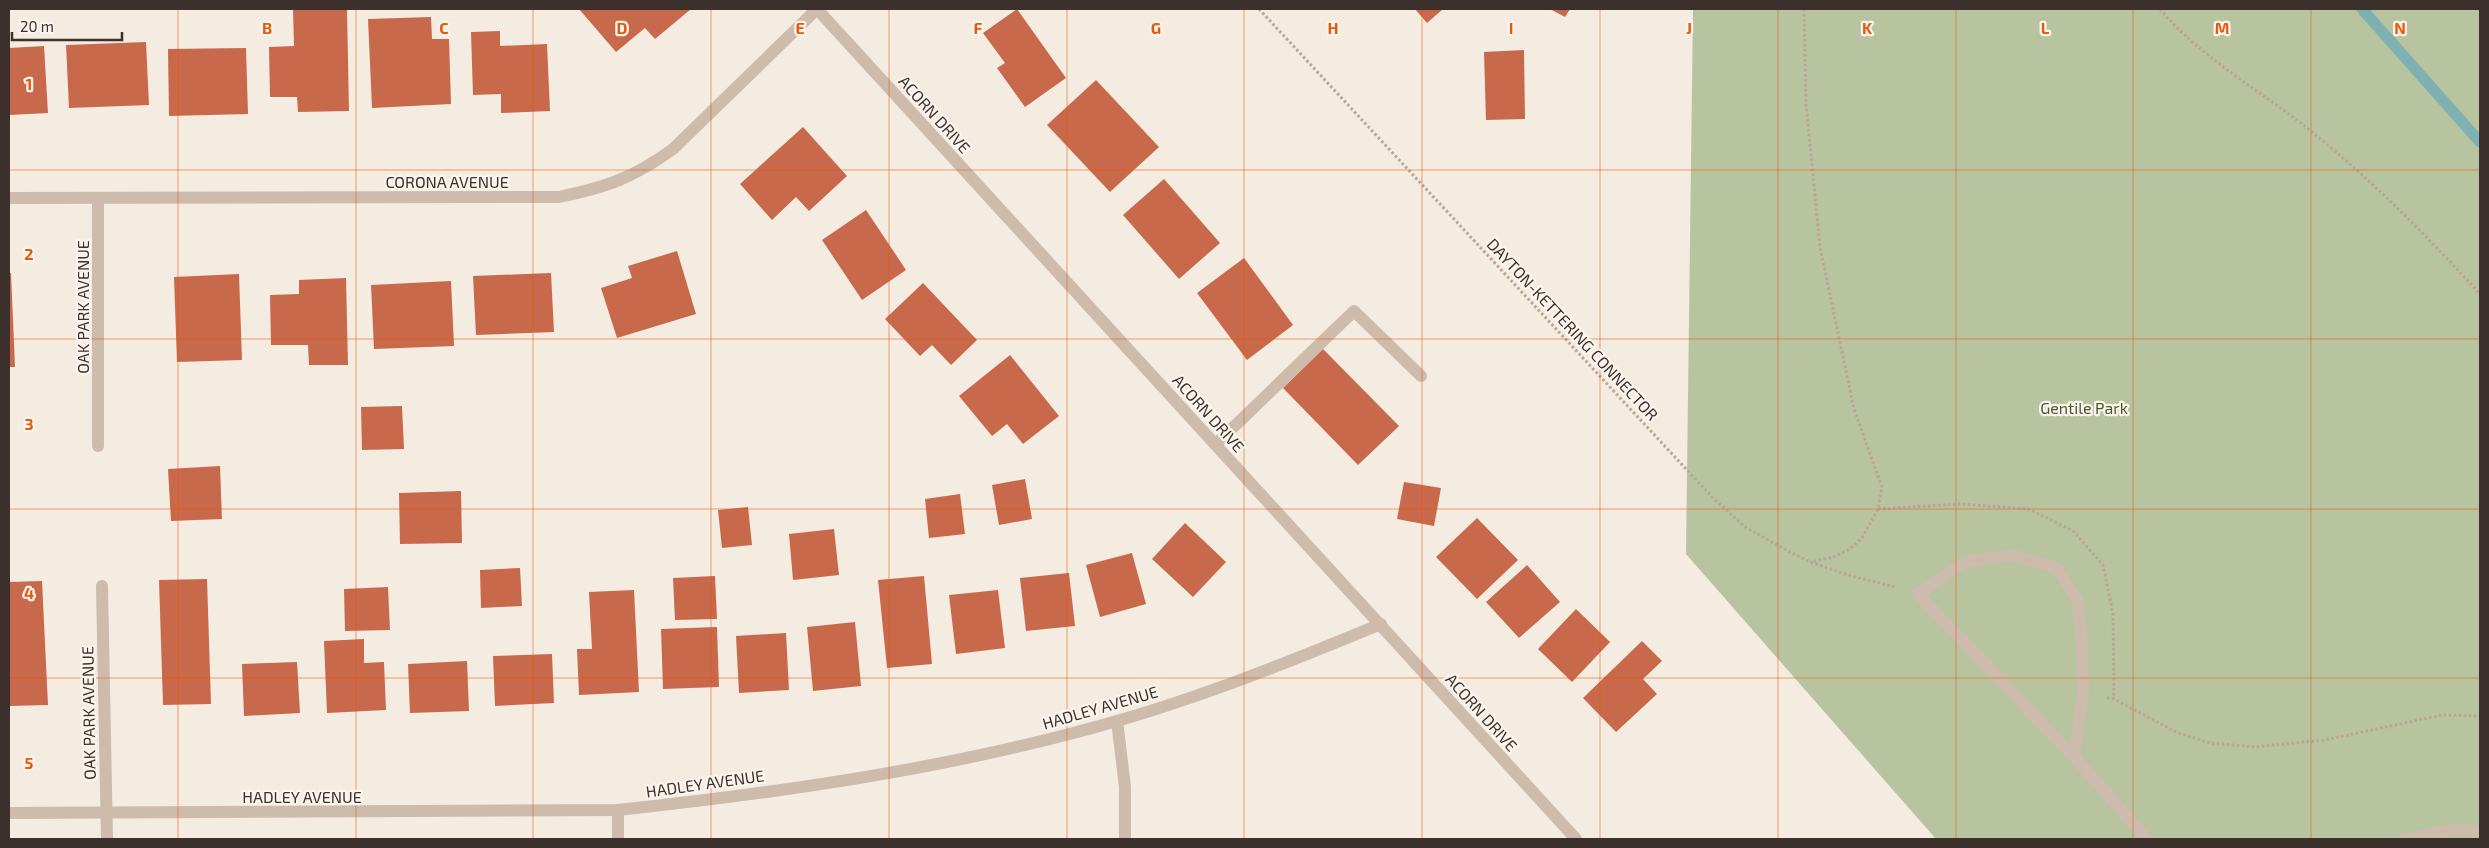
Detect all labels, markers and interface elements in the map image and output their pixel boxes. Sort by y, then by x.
scale bar [12,10,122,42]
text: 20 m [20,17,54,35]
text: B [262,18,272,37]
text: C [439,18,449,37]
text: D [617,18,628,37]
text: E [795,18,805,37]
text: F [974,18,983,37]
text: G [1151,18,1161,37]
text: H [1327,18,1339,37]
text: I [1509,18,1513,37]
text: J [1686,18,1692,37]
text: K [1862,18,1873,37]
text: L [2041,18,2050,37]
text: M [2215,18,2229,37]
text: N [2394,18,2406,37]
street label: ACORN DRIVE [895,71,975,157]
text: 1 [26,74,32,93]
street label: CORONA AVENUE [385,172,509,191]
street label: DAYTON-KETTERING CONNECTOR [1484,234,1662,424]
street label: OAK PARK AVENUE [73,240,92,374]
text: 2 [24,244,34,263]
street label: ACORN DRIVE [1169,370,1249,456]
park label: Gentile Park [2040,398,2128,417]
text: 3 [24,414,34,433]
text: 4 [24,583,34,602]
street label: OAK PARK AVENUE [77,646,99,780]
street label: ACORN DRIVE [1442,669,1522,755]
street label: HADLEY AVENUE [1040,681,1160,733]
text: 5 [25,753,34,772]
street label: HADLEY AVENUE [645,765,765,801]
street label: HADLEY AVENUE [242,787,362,806]

